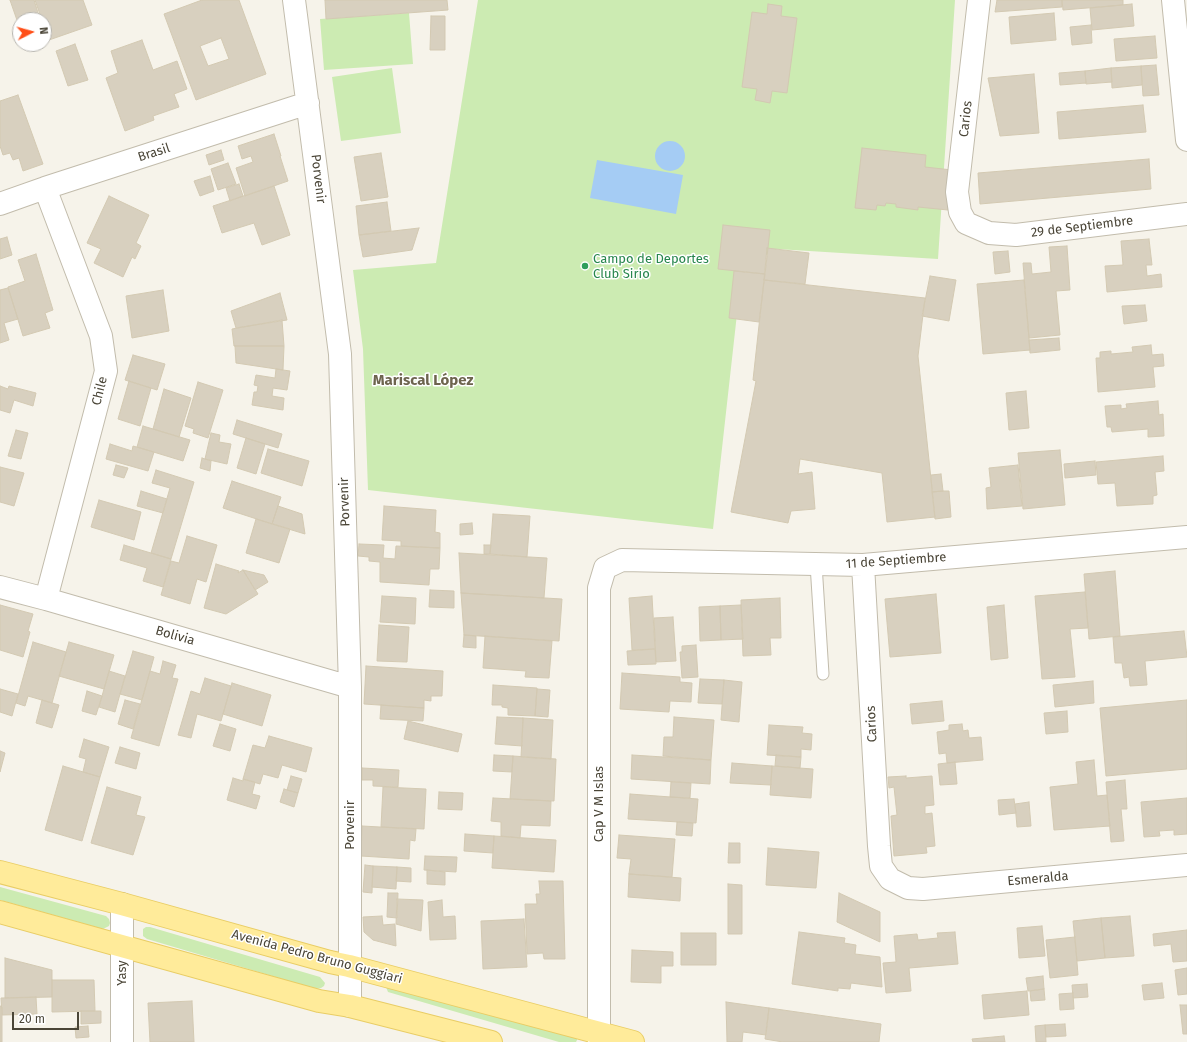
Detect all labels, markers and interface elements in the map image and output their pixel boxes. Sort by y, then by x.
north arrow [12,12,52,52]
text: N [37,26,50,35]
street label: Carios [956,100,976,138]
street label: Brasil [136,140,172,166]
street label: Porvenir [307,153,329,205]
street label: 29 de Septiembre [1030,213,1134,241]
place label: Campo de Deportes Club Sirio [593,251,709,282]
marker: Campo de Deportes Club Sirio [580,261,590,271]
district label: Mariscal López [373,372,473,390]
street label: Chile [89,375,111,407]
street label: Porvenir [336,477,354,527]
street label: 11 de Septiembre [845,550,947,572]
street label: Bolivia [154,623,196,649]
street label: Carios [863,705,881,743]
street label: Cap V M Islas [591,766,607,842]
street label: Porvenir [342,800,358,850]
street label: Esmeralda [1007,869,1069,889]
street label: Avenida Pedro Bruno Guggiari [230,927,404,987]
street label: Yasy [114,960,130,986]
scale bar [14,1004,81,1030]
text: 20 m [19,1012,45,1026]

